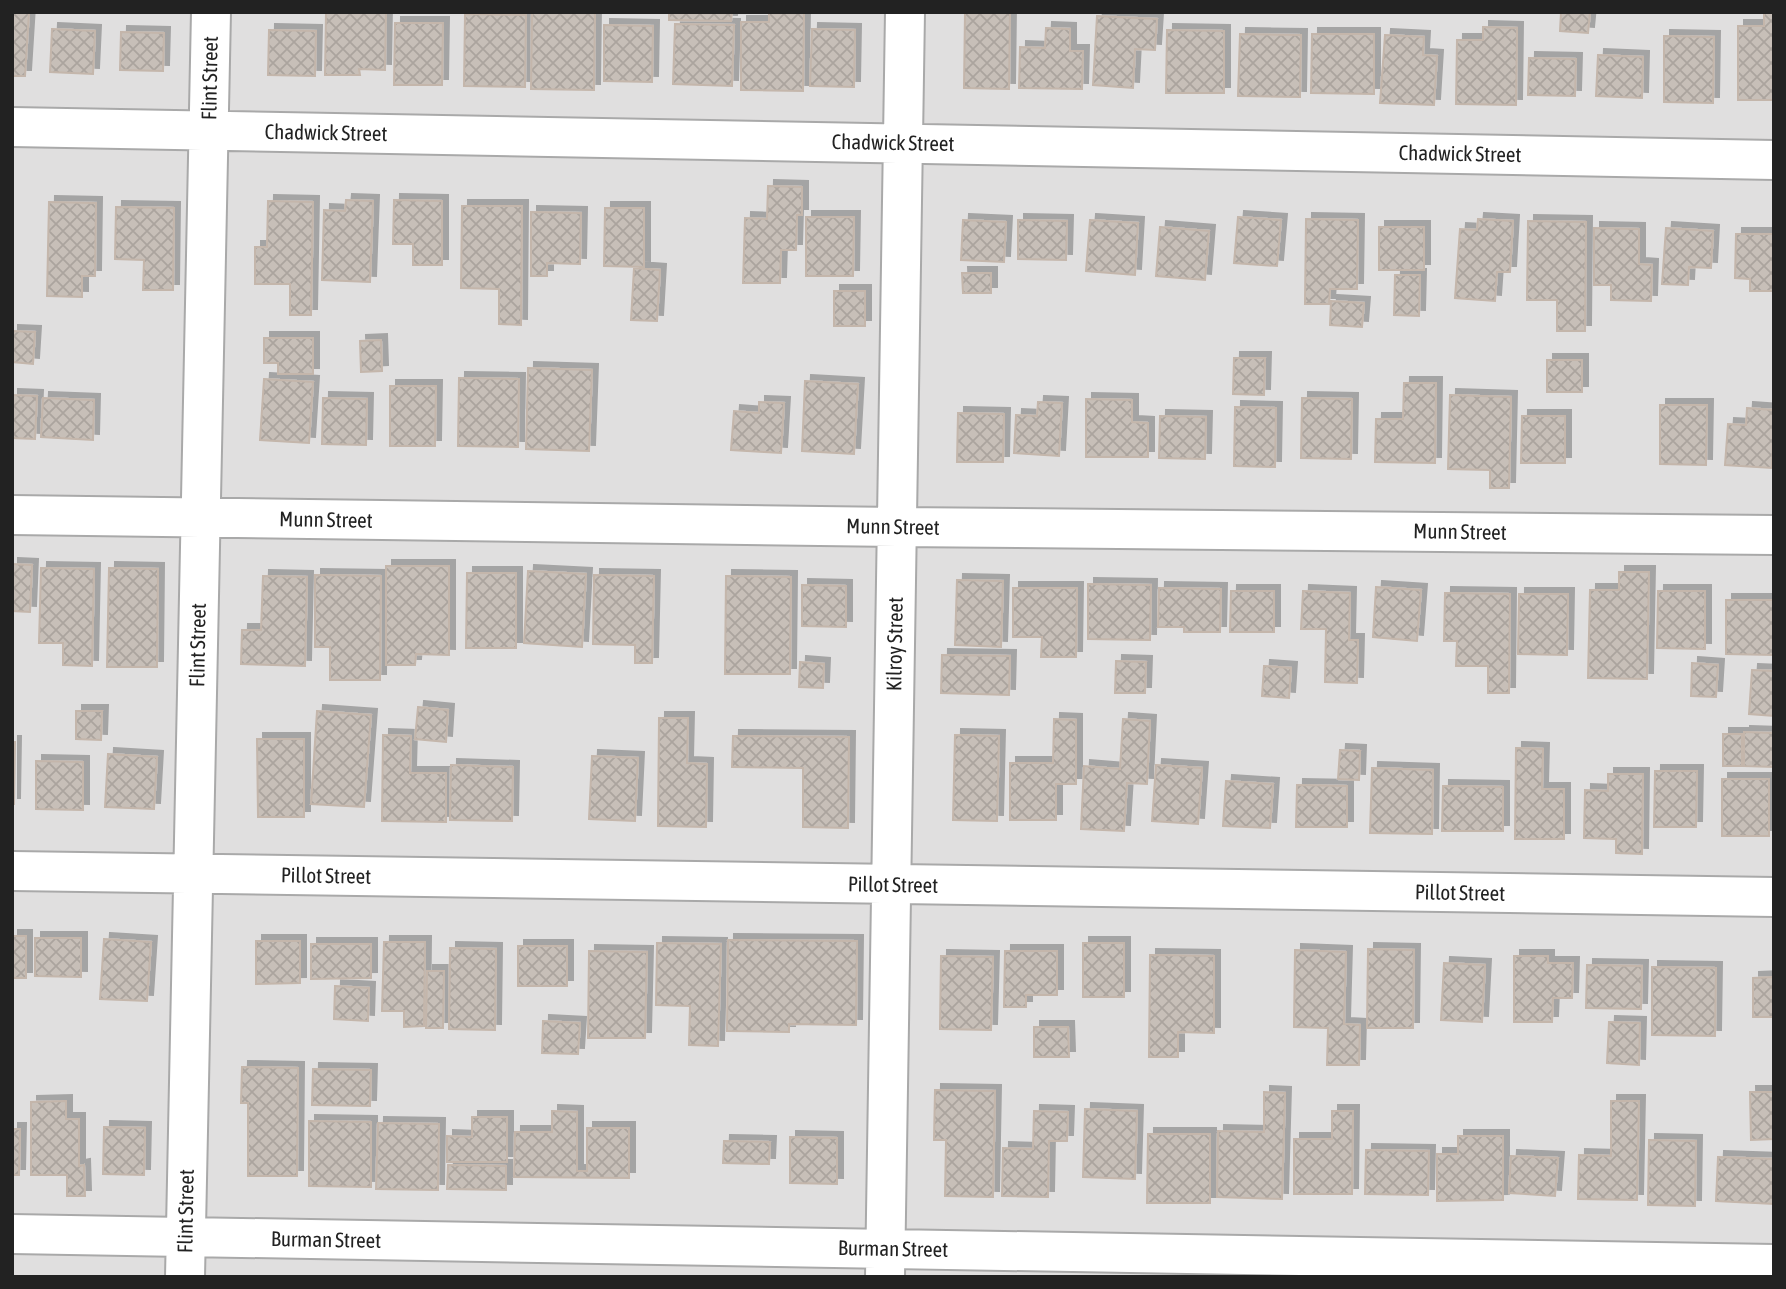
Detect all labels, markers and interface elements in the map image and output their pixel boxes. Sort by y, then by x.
street label: Flint Street [196,36,222,120]
street label: Chadwick Street [264,119,388,145]
street label: Chadwick Street [831,129,955,155]
street label: Chadwick Street [1398,140,1522,166]
street label: Munn Street [279,506,373,532]
street label: Munn Street [846,513,940,539]
street label: Munn Street [1413,518,1507,544]
street label: Kilroy Street [881,597,907,691]
street label: Flint Street [184,603,210,687]
street label: Pillot Street [281,862,371,888]
street label: Pillot Street [848,871,938,897]
street label: Pillot Street [1415,879,1505,905]
street label: Flint Street [172,1169,198,1253]
street label: Burman Street [271,1226,381,1252]
street label: Burman Street [838,1235,948,1261]

